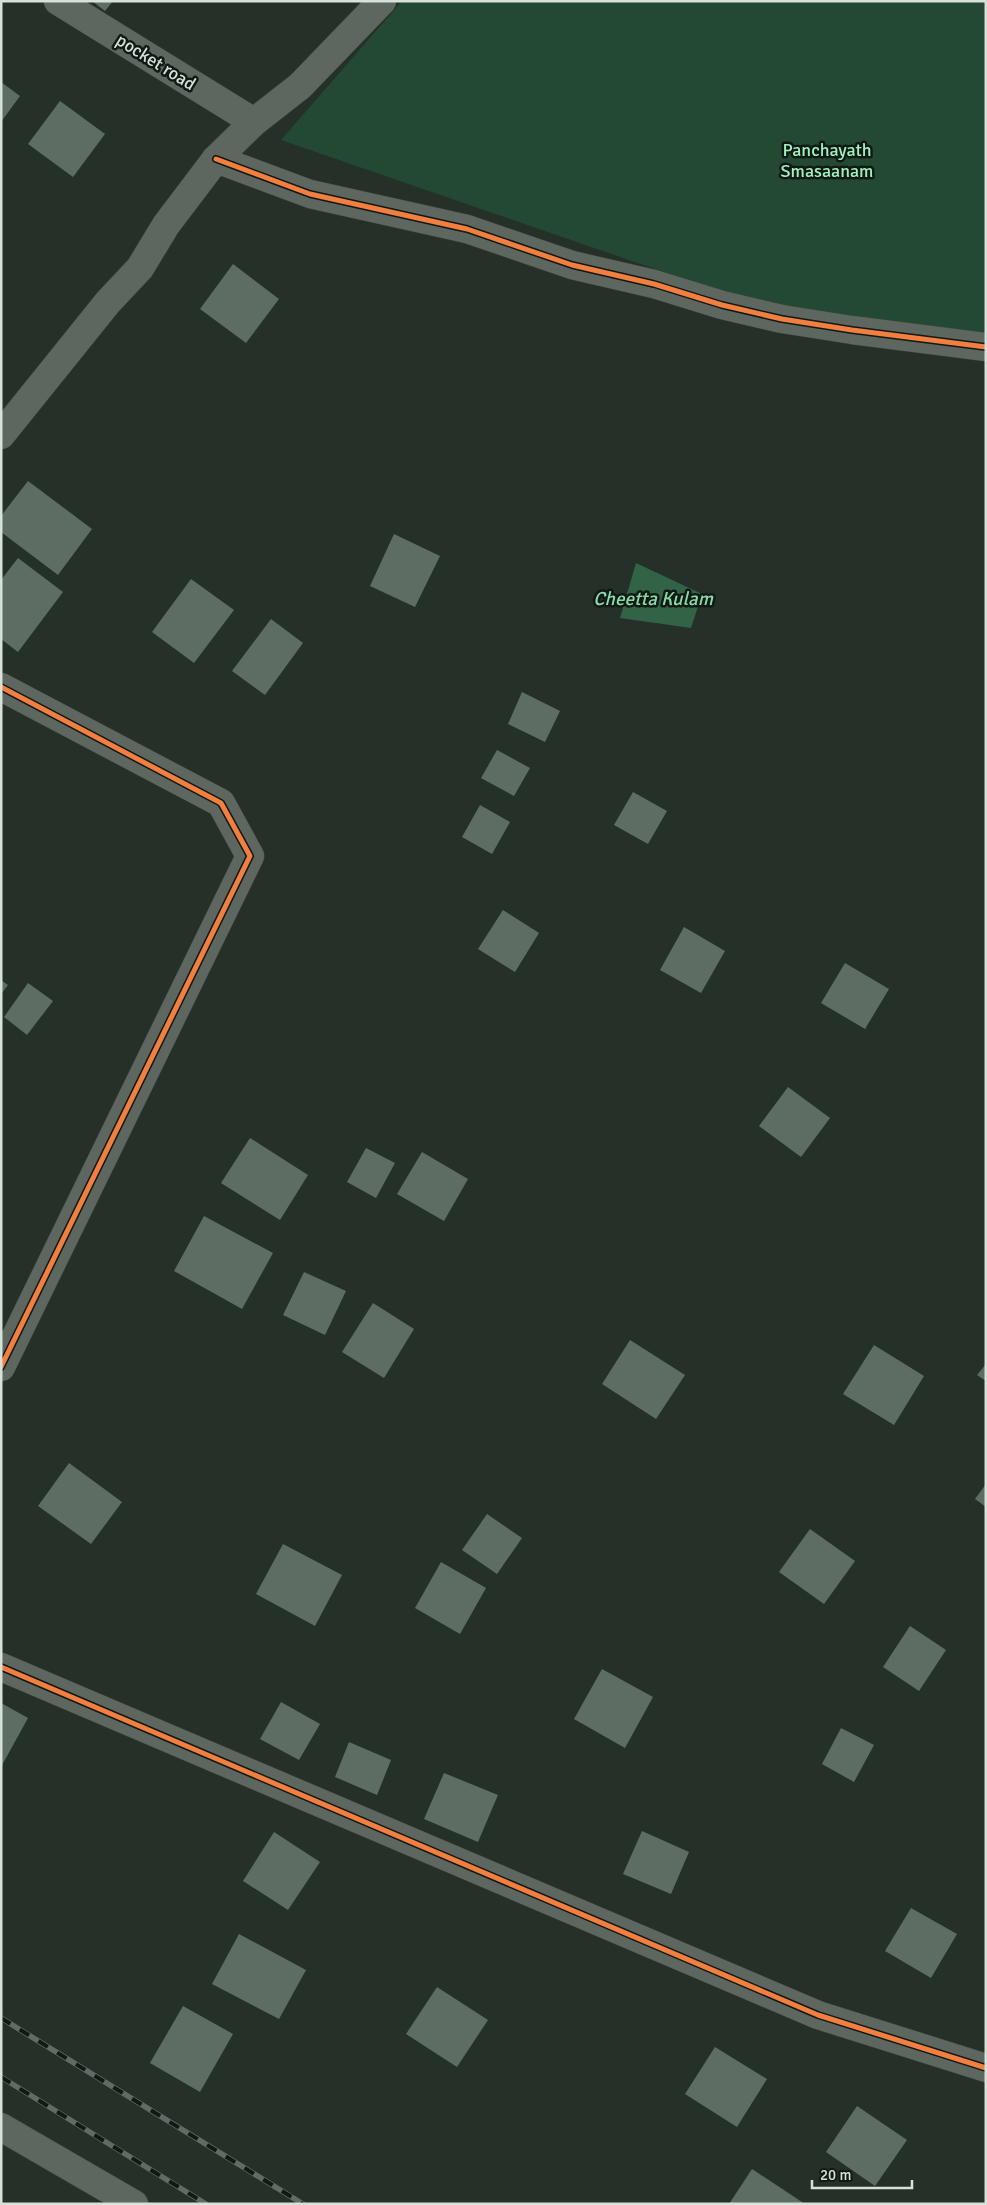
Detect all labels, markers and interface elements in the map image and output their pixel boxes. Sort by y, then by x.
street label: pocket road [112,29,200,95]
park label: Panchayath Smasaanam [781,139,873,182]
water label: Cheetta Kulam [593,587,714,611]
scale bar [812,2158,912,2190]
text: 20 m [820,2166,851,2184]

